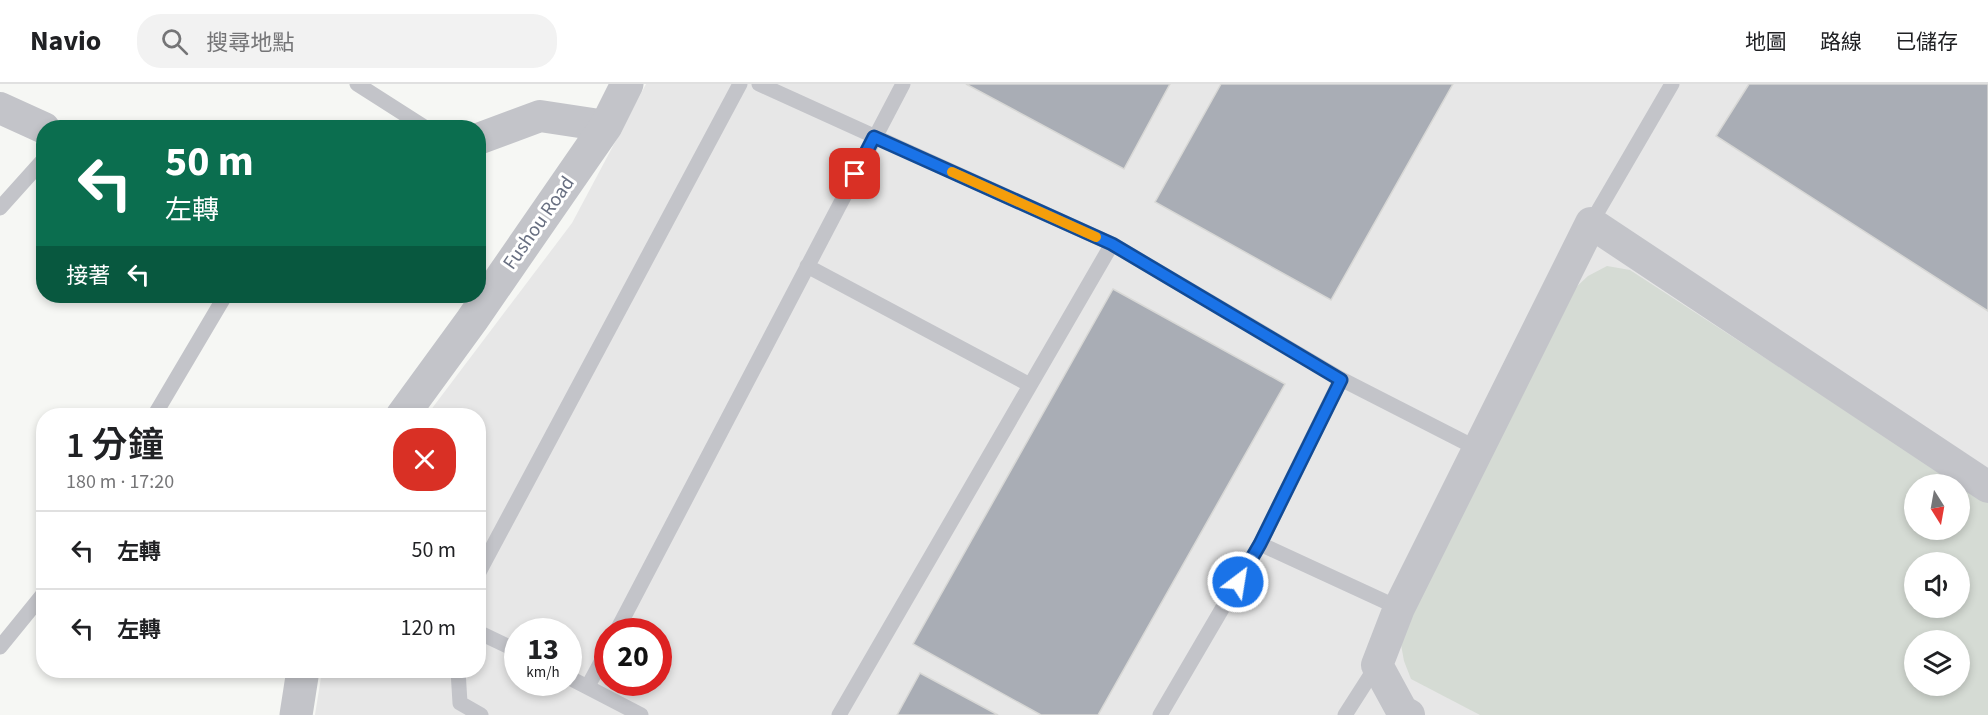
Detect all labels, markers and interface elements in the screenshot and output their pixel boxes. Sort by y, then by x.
search box [137,14,557,68]
text: Navio [30,21,101,61]
icon: search [158,25,191,58]
text: 搜尋地點 [206,27,294,59]
text: 地圖 [1745,27,1787,57]
text: 路線 [1820,27,1862,57]
text: 已儲存 [1895,27,1958,57]
text: 50 m [165,132,254,192]
icon: left [66,144,144,222]
pin [829,148,880,199]
icon: arrive [838,157,871,190]
street label: Fushou Road [496,171,582,275]
text: 左轉 [165,191,219,230]
icon: left [122,258,155,291]
text: 接著 [66,260,110,292]
text: 1 分鐘 [66,420,164,471]
button: close [393,428,456,491]
text: 180 m · 17:20 [66,468,174,496]
north arrow [1904,474,1970,540]
map controls [1904,474,1970,696]
icon: left [66,534,99,567]
text: 50 m [411,534,456,566]
text: 左轉 [117,536,161,568]
position arrow [1206,550,1270,614]
button: sound [1904,552,1970,618]
icon: left [66,612,99,645]
text: 120 m [401,612,456,644]
text: 左轉 [117,614,161,646]
speed limit sign: 20 [594,618,672,696]
text: 13 [527,628,559,671]
button: layers [1904,630,1970,696]
text: km/h [526,662,560,683]

